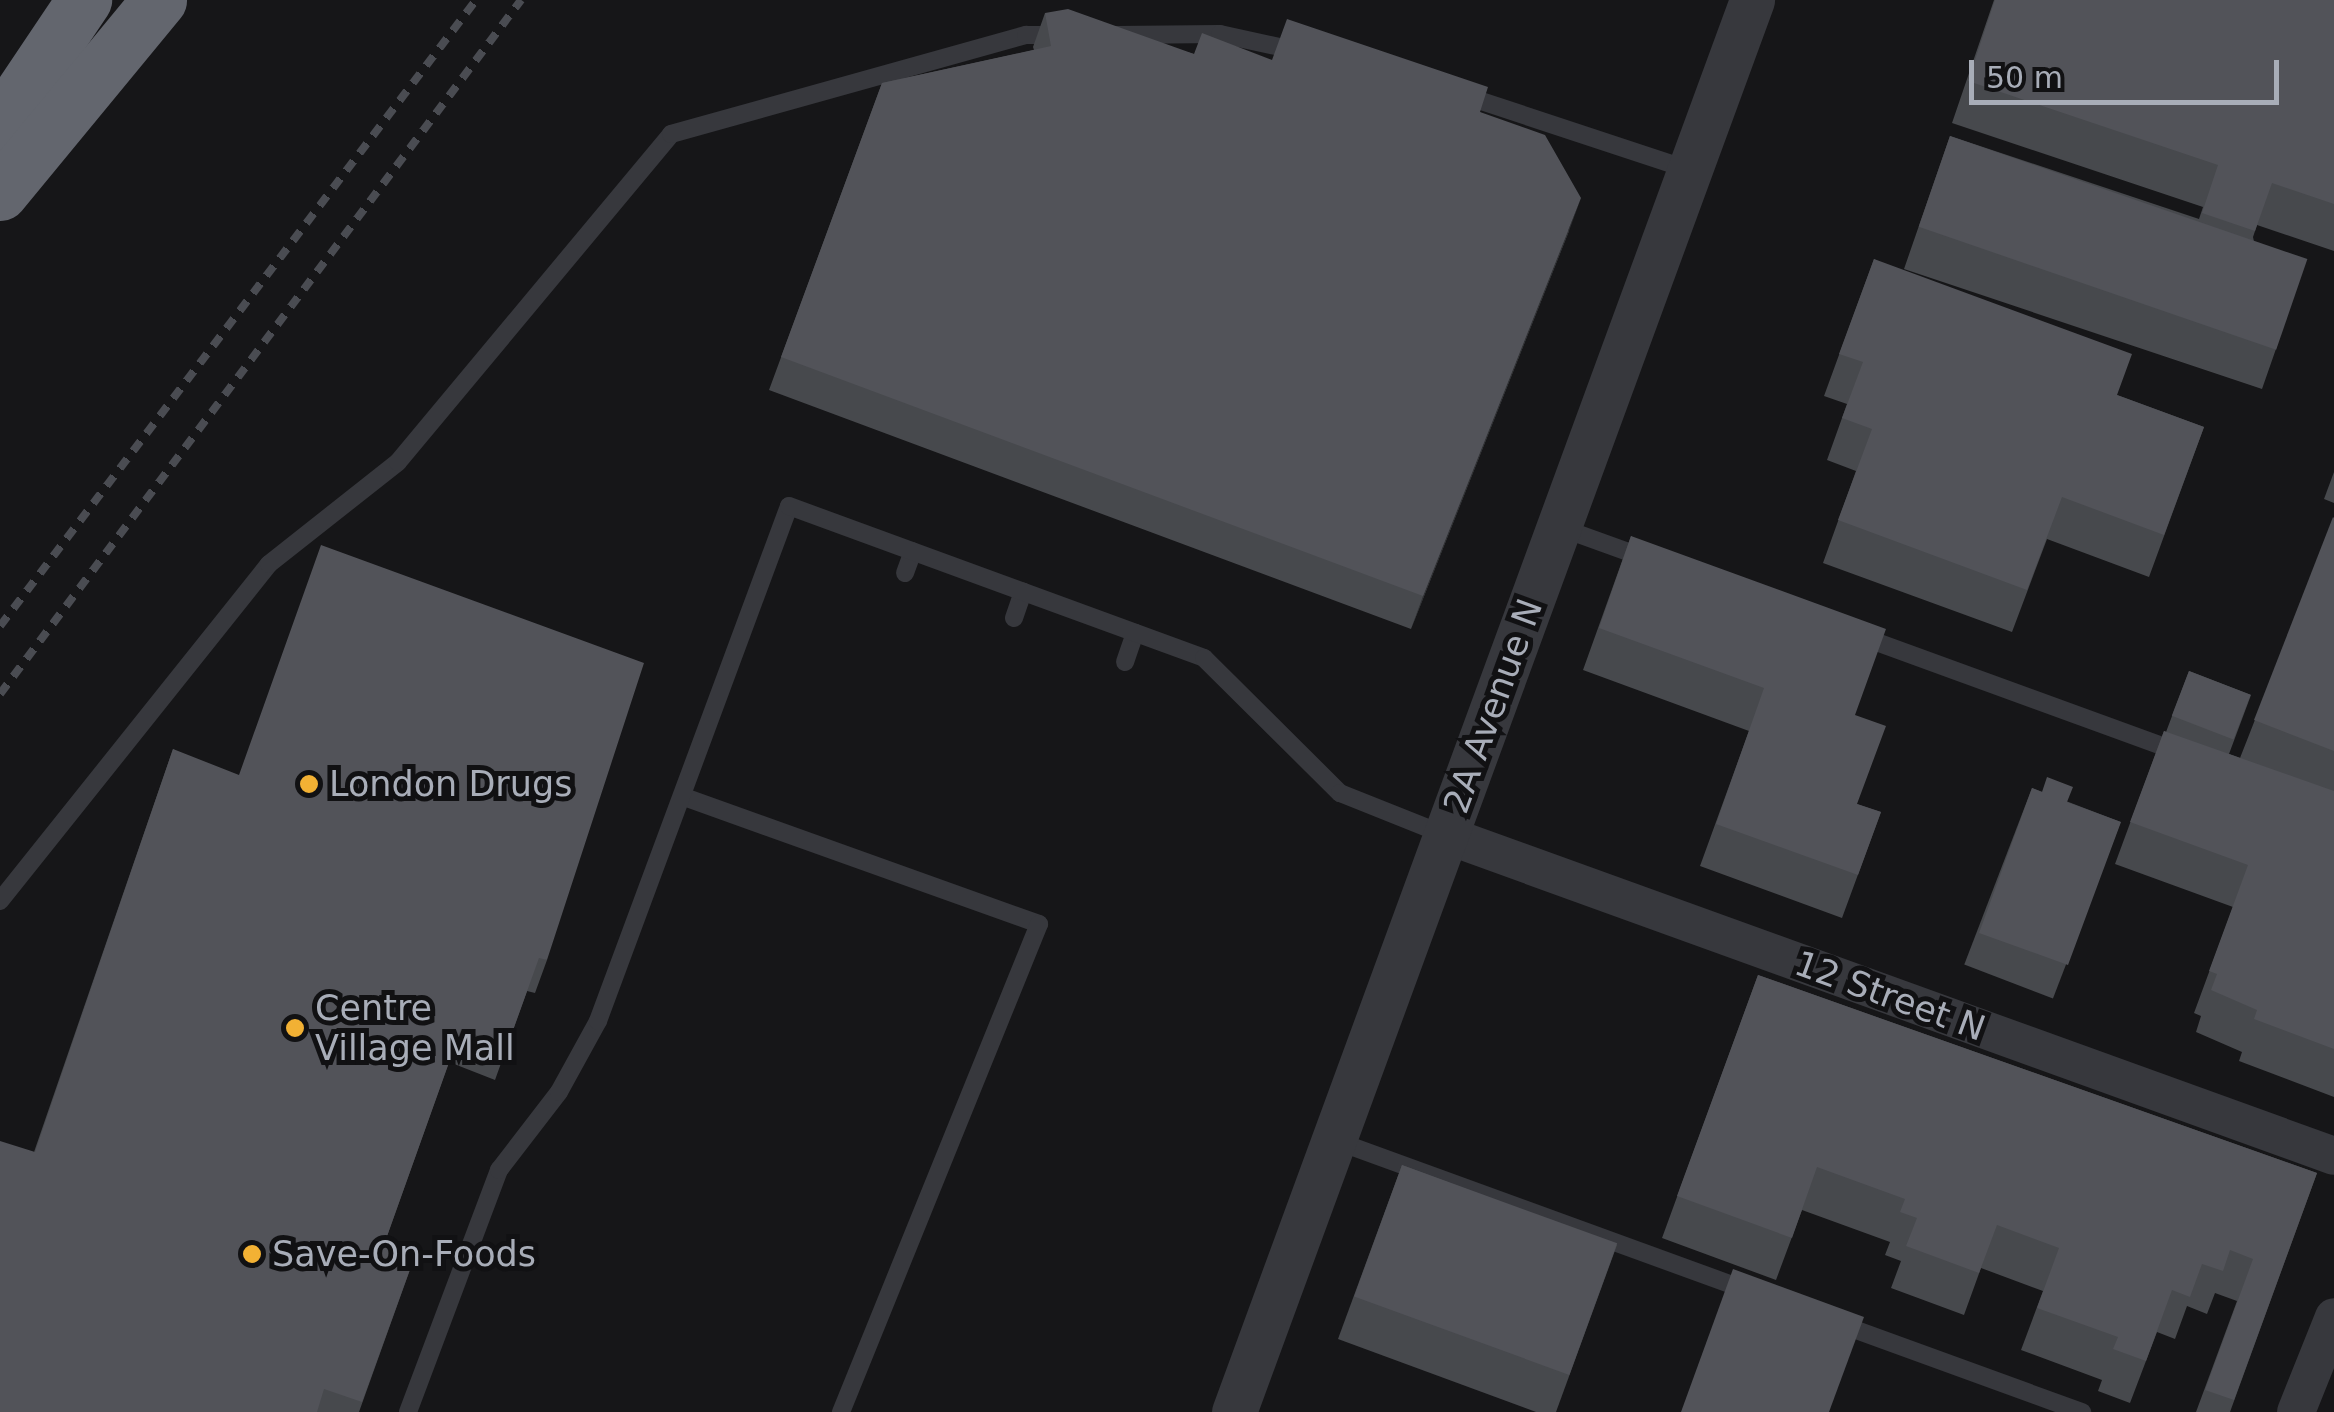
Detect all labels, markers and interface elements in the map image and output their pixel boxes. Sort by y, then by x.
scale bar [1974,40,2284,102]
text: 50 m [1986,60,2063,95]
street label: 2A Avenue N [1435,593,1551,819]
place label: London Drugs [329,763,572,805]
marker: London Drugs [298,773,320,795]
street label: 12 Street N [1789,942,1991,1050]
place label: Centre Village Mall [315,987,515,1069]
marker: Centre Village Mall [284,1017,306,1039]
place label: Save-On-Foods [272,1233,536,1275]
marker: Save-On-Foods [241,1243,263,1265]

